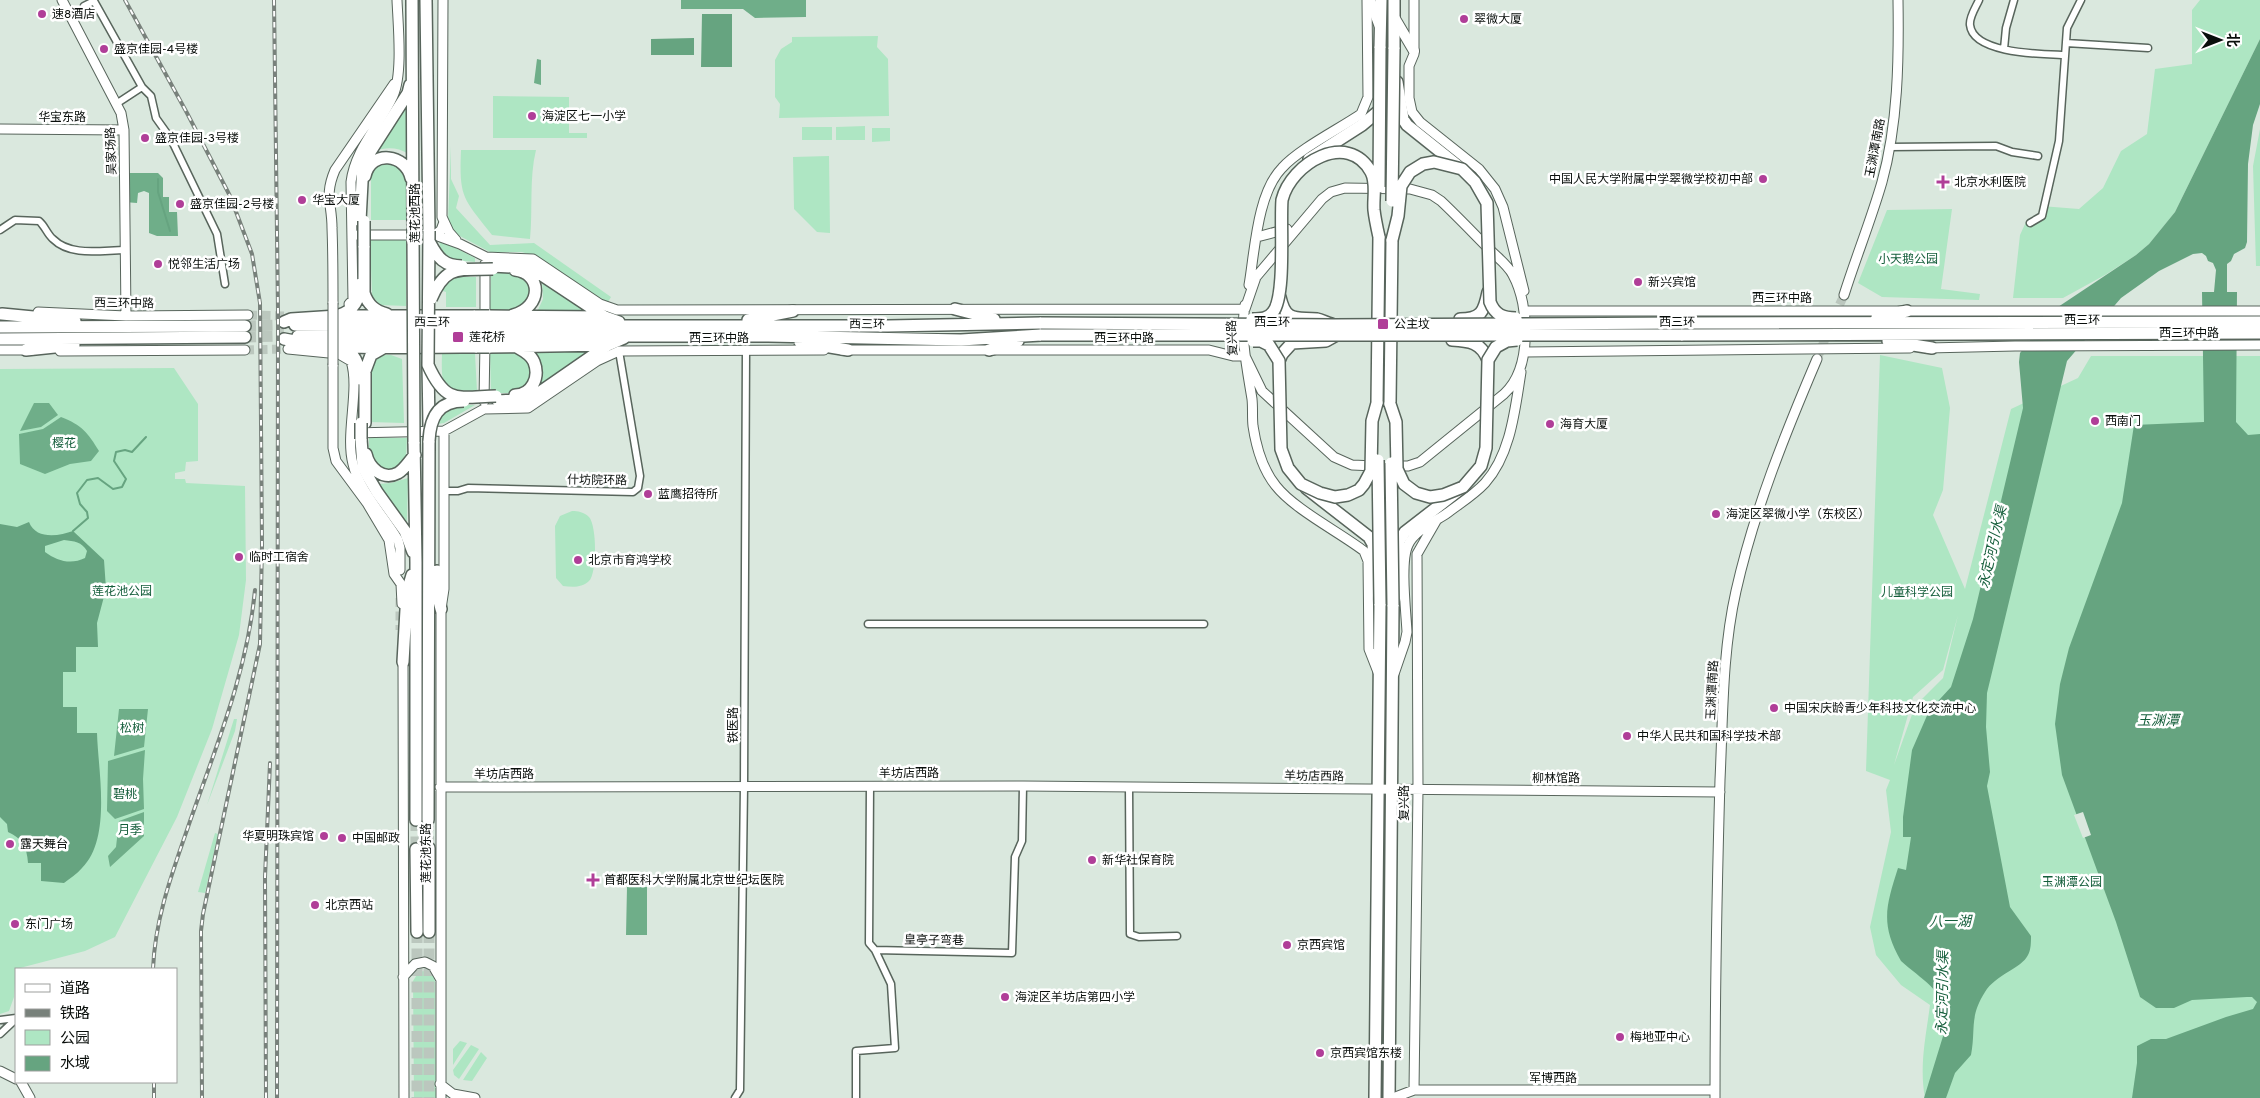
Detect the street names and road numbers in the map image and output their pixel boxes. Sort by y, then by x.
street label: 华宝东路 [38,110,86,126]
street label: 玉渊潭南路 [1862,117,1890,179]
street label: 吴家场路 [103,127,121,175]
street label: 莲花池西路 [408,183,424,243]
street label: 西三环中路 [1752,291,1812,307]
street label: 西三环中路 [94,295,154,313]
street label: 西三环 [2064,313,2100,329]
street label: 西三环 [414,315,450,331]
street label: 西三环 [1254,315,1290,331]
street label: 西三环 [1659,315,1695,331]
street label: 西三环 [849,317,885,333]
street label: 复兴路 [1224,320,1242,356]
street label: 西三环中路 [2159,326,2219,342]
street label: 西三环中路 [689,331,749,347]
street label: 西三环中路 [1094,331,1154,347]
street label: 什坊院环路 [567,472,627,490]
street label: 玉渊潭南路 [1703,660,1723,720]
street label: 铁医路 [726,707,742,743]
street label: 羊坊店西路 [879,766,939,782]
street label: 羊坊店西路 [474,767,534,783]
street label: 羊坊店西路 [1284,768,1344,786]
street label: 柳林馆路 [1532,771,1580,787]
street label: 复兴路 [1397,785,1413,821]
street label: 莲花池东路 [419,823,435,883]
street label: 皇亭子弯巷 [904,932,964,950]
street label: 军博西路 [1529,1071,1577,1087]

